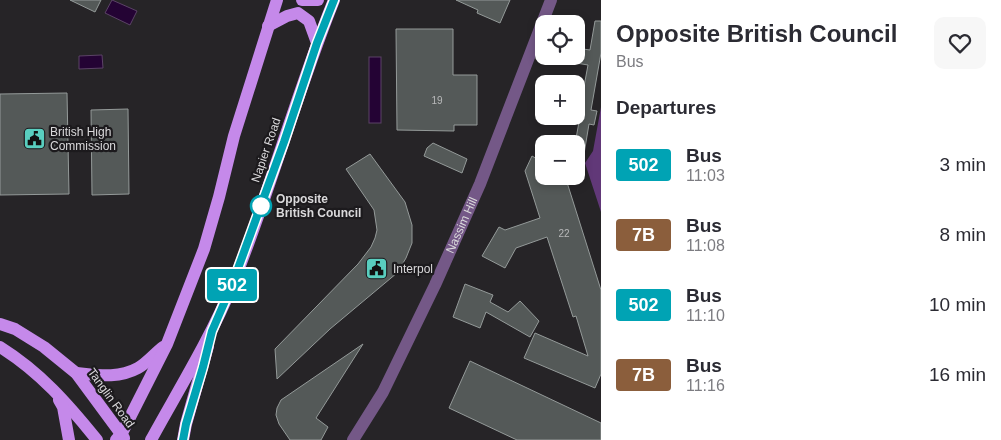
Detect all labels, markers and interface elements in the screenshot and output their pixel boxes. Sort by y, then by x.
map controls [535,15,585,185]
button: locate [535,15,585,65]
button: heart [934,17,986,69]
text: Opposite British Council [616,20,897,47]
text: Bus [616,53,644,70]
button: + [535,75,585,125]
house number: 19 [431,95,443,106]
text: Departures [616,97,716,118]
street label: Napier Road [248,116,284,184]
place label: British High Commission [50,125,116,153]
public building icon: British High Commission [22,127,46,151]
button: − [535,135,585,185]
text: Bus [686,145,722,166]
text: 3 min [940,154,986,175]
text: 502 [628,155,659,175]
text: 11:03 [686,167,725,184]
place label: Opposite British Council [276,192,361,220]
marker: Opposite British Council [250,195,272,217]
street label: Nassim Hill [443,195,480,256]
text: Bus [686,215,722,236]
text: 8 min [940,224,986,245]
text: 7B [632,225,655,245]
house number: 22 [558,228,570,239]
text: 11:08 [686,237,725,254]
public building icon: Interpol [365,257,389,281]
place label: Interpol [393,262,433,276]
line badge: 502 [203,269,261,301]
text: 502 [217,275,247,295]
text: Bus [686,285,722,306]
text: 10 min [929,294,986,315]
text: 502 [628,295,659,315]
text: 11:10 [686,307,725,324]
text: Bus [686,355,722,376]
text: 16 min [929,364,986,385]
text: 7B [632,365,655,385]
street label: Tanglin Road [85,366,137,430]
text: 11:16 [686,377,725,394]

